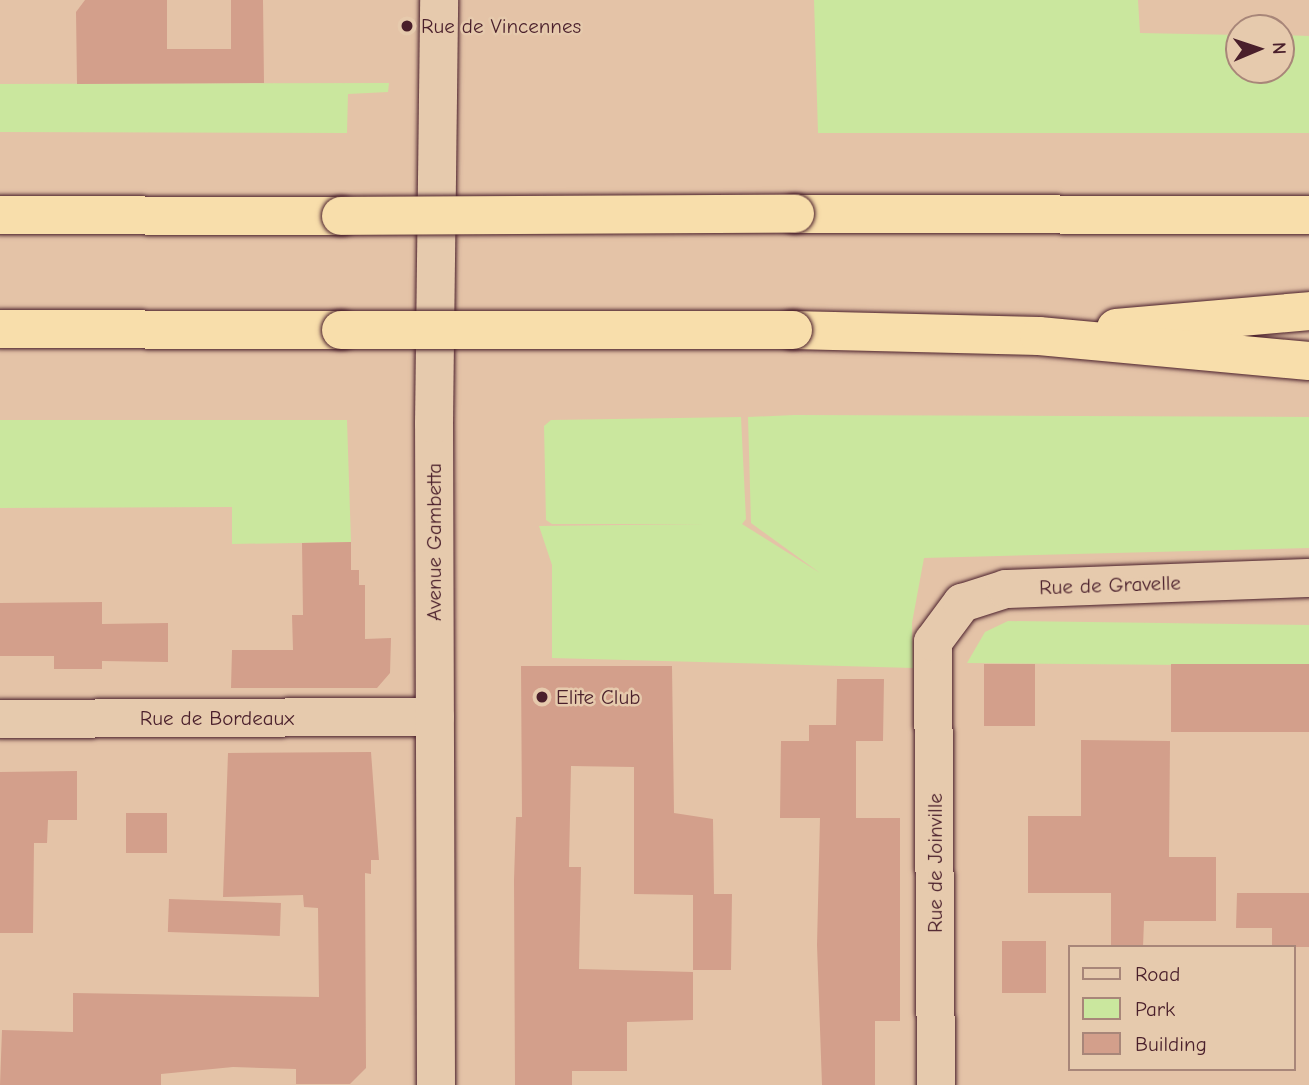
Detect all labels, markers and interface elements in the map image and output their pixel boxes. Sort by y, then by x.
place label: Rue de Vincennes [421,13,581,39]
north arrow [1225,14,1295,84]
marker: Rue de Vincennes [399,18,415,34]
text: N [1268,42,1290,55]
street label: Avenue Gambetta [421,463,447,621]
street label: Rue de Gravelle [1039,570,1181,600]
place label: Elite Club [556,684,640,710]
marker: Elite Club [534,689,550,705]
street label: Rue de Bordeaux [140,705,294,731]
street label: Rue de Joinville [922,793,948,933]
legend [1068,945,1295,1071]
text: Road [1135,962,1180,986]
text: Park [1135,997,1175,1021]
text: Building [1135,1032,1207,1056]

